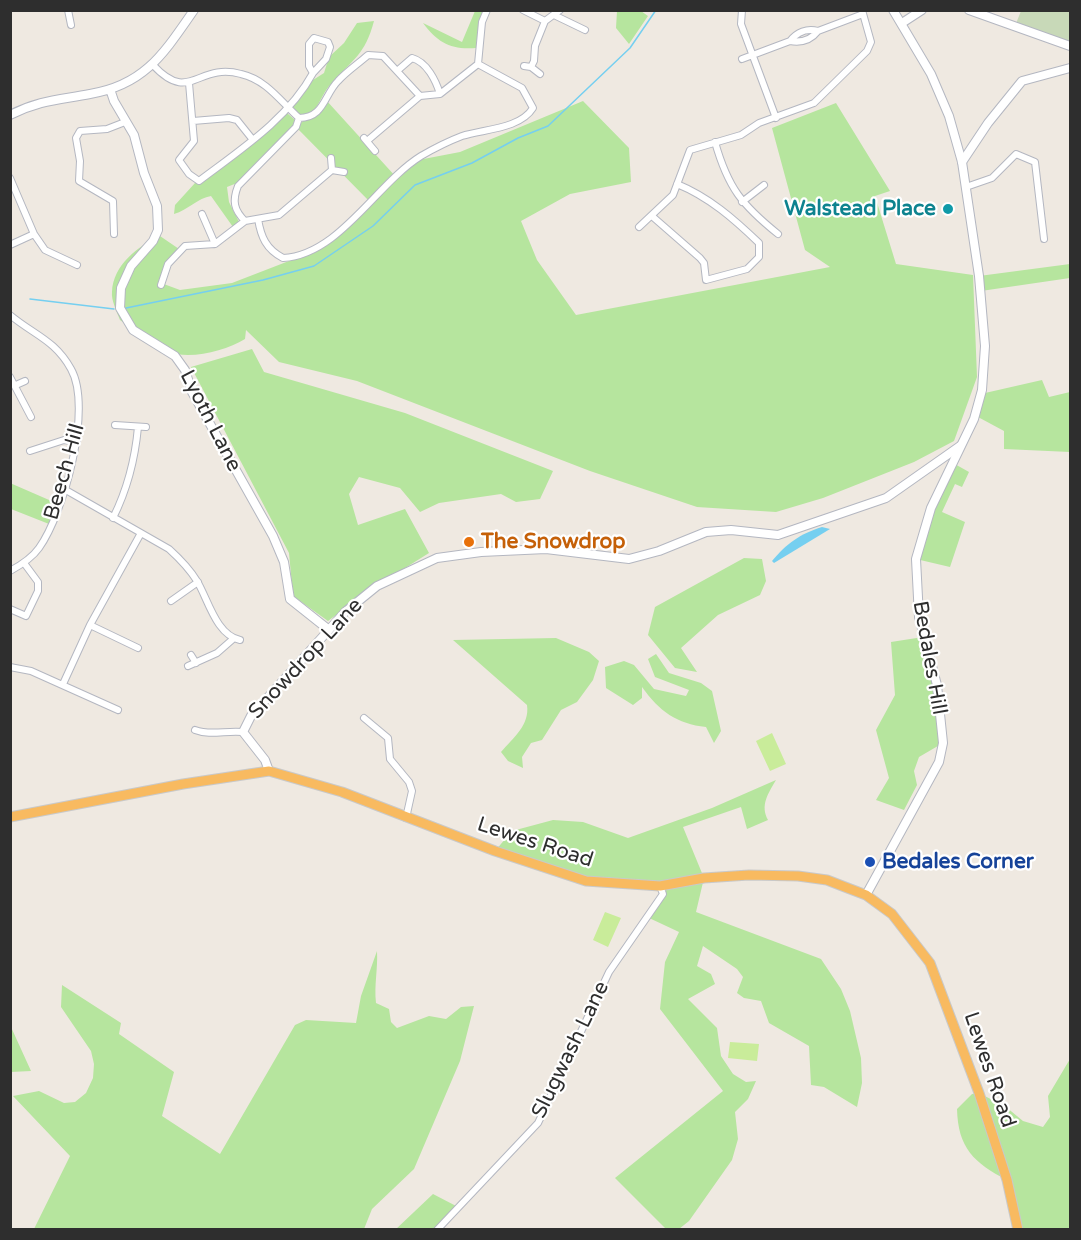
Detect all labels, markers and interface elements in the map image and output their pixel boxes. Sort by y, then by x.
place label: Walstead Place [784,196,936,222]
marker: Walstead Place [941,202,955,216]
street label: Lyoth Lane [174,366,246,476]
street label: Beech Hill [39,421,91,523]
place label: The Snowdrop [481,529,625,555]
marker: The Snowdrop [462,535,476,549]
street label: Snowdrop Lane [244,593,368,725]
street label: Bedales Hill [907,599,951,717]
street label: Lewes Road [474,812,596,874]
place label: Bedales Corner [882,849,1034,875]
marker: Bedales Corner [863,855,877,869]
street label: Slugwash Lane [527,977,615,1123]
street label: Lewes Road [957,1009,1021,1131]

